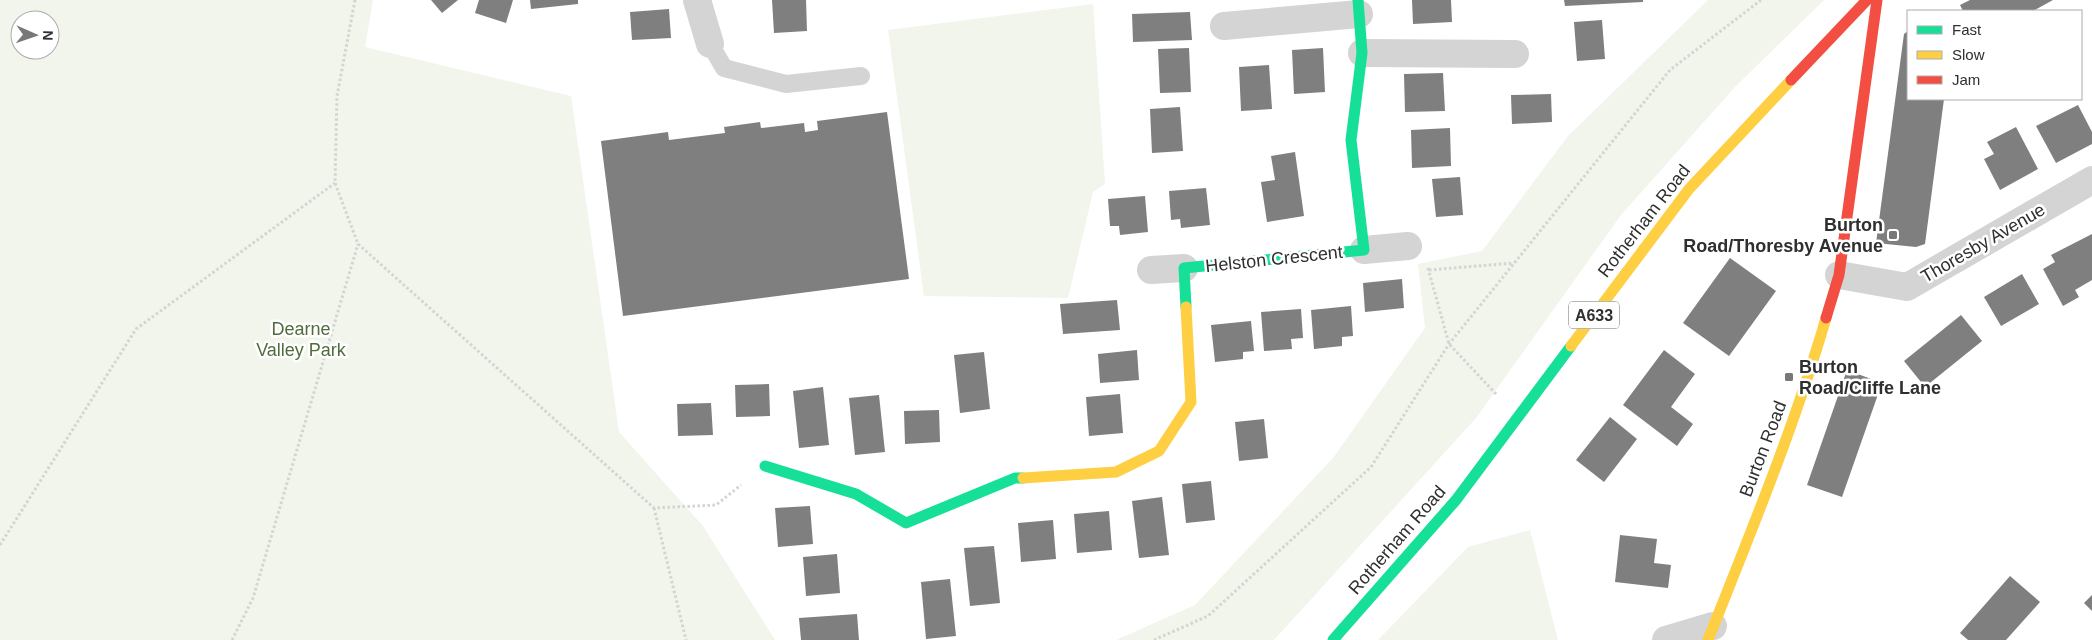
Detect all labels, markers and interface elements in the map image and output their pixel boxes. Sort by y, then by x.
north arrow [10,10,60,60]
legend [1907,10,2082,100]
text: Fast [1952,21,1982,38]
text: N [40,30,56,41]
text: Slow [1952,46,1985,63]
text: Jam [1952,71,1980,88]
street label: Rotherham Road [1594,161,1694,281]
street label: Thoresby Avenue [1917,199,2049,287]
place label: Burton Road/Thoresby Avenue [1683,215,1883,256]
marker: Burton Road/Thoresby Avenue [1887,229,1899,241]
street label: Helston Crescent [1204,242,1344,276]
road number: A633 [1569,302,1619,328]
park label: Dearne Valley Park [256,319,347,360]
place label: Burton Road/Cliffe Lane [1799,357,1941,398]
marker: Burton Road/Cliffe Lane [1783,371,1795,383]
street label: Burton Road [1736,398,1790,500]
street label: Rotherham Road [1344,482,1450,598]

